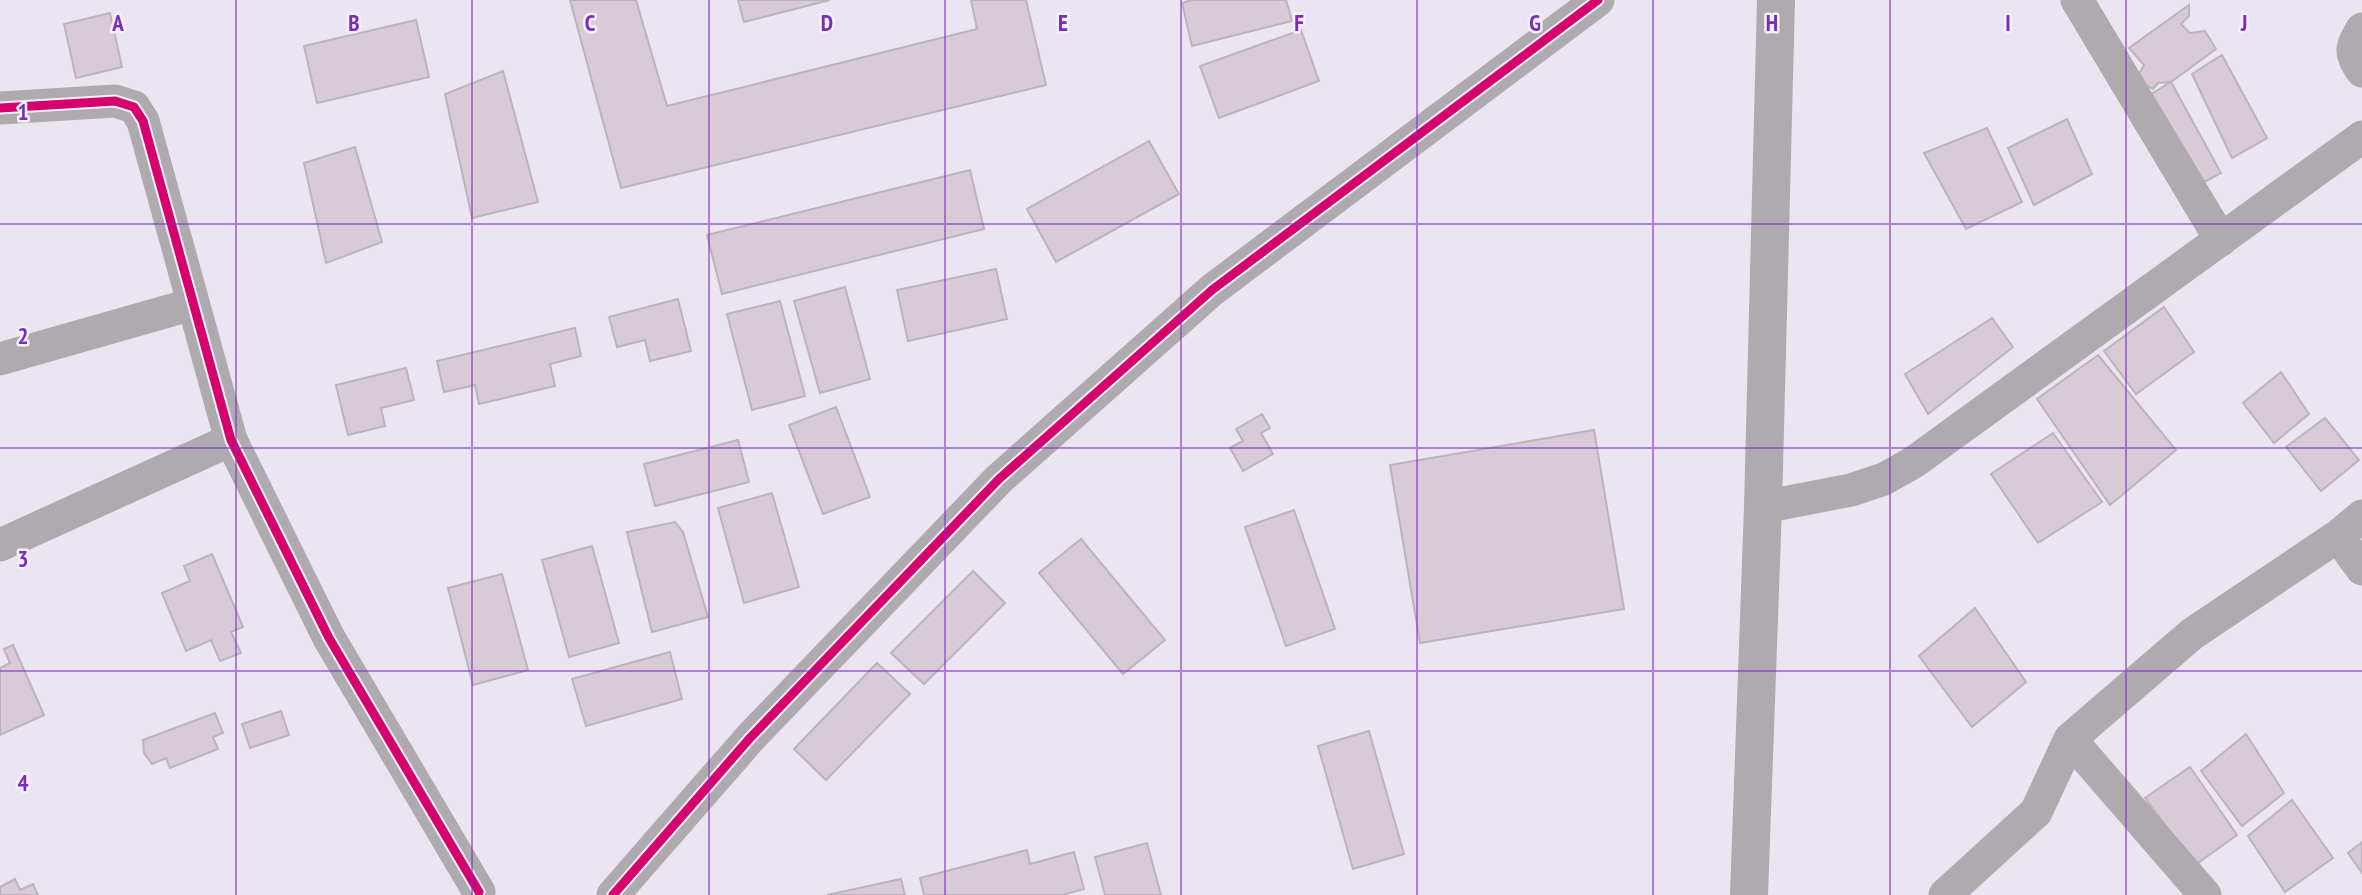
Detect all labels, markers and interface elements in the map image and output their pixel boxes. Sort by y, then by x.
text: A [111,8,124,37]
text: B [348,8,360,37]
text: C [585,8,596,37]
text: D [821,8,833,37]
text: E [1058,8,1068,37]
text: F [1294,8,1304,37]
text: G [1529,8,1541,37]
text: H [1766,8,1778,37]
text: I [2005,8,2011,37]
text: J [2240,8,2247,37]
text: 1 [18,97,29,126]
text: 2 [18,321,29,350]
text: 3 [18,544,29,573]
text: 4 [18,768,29,797]

